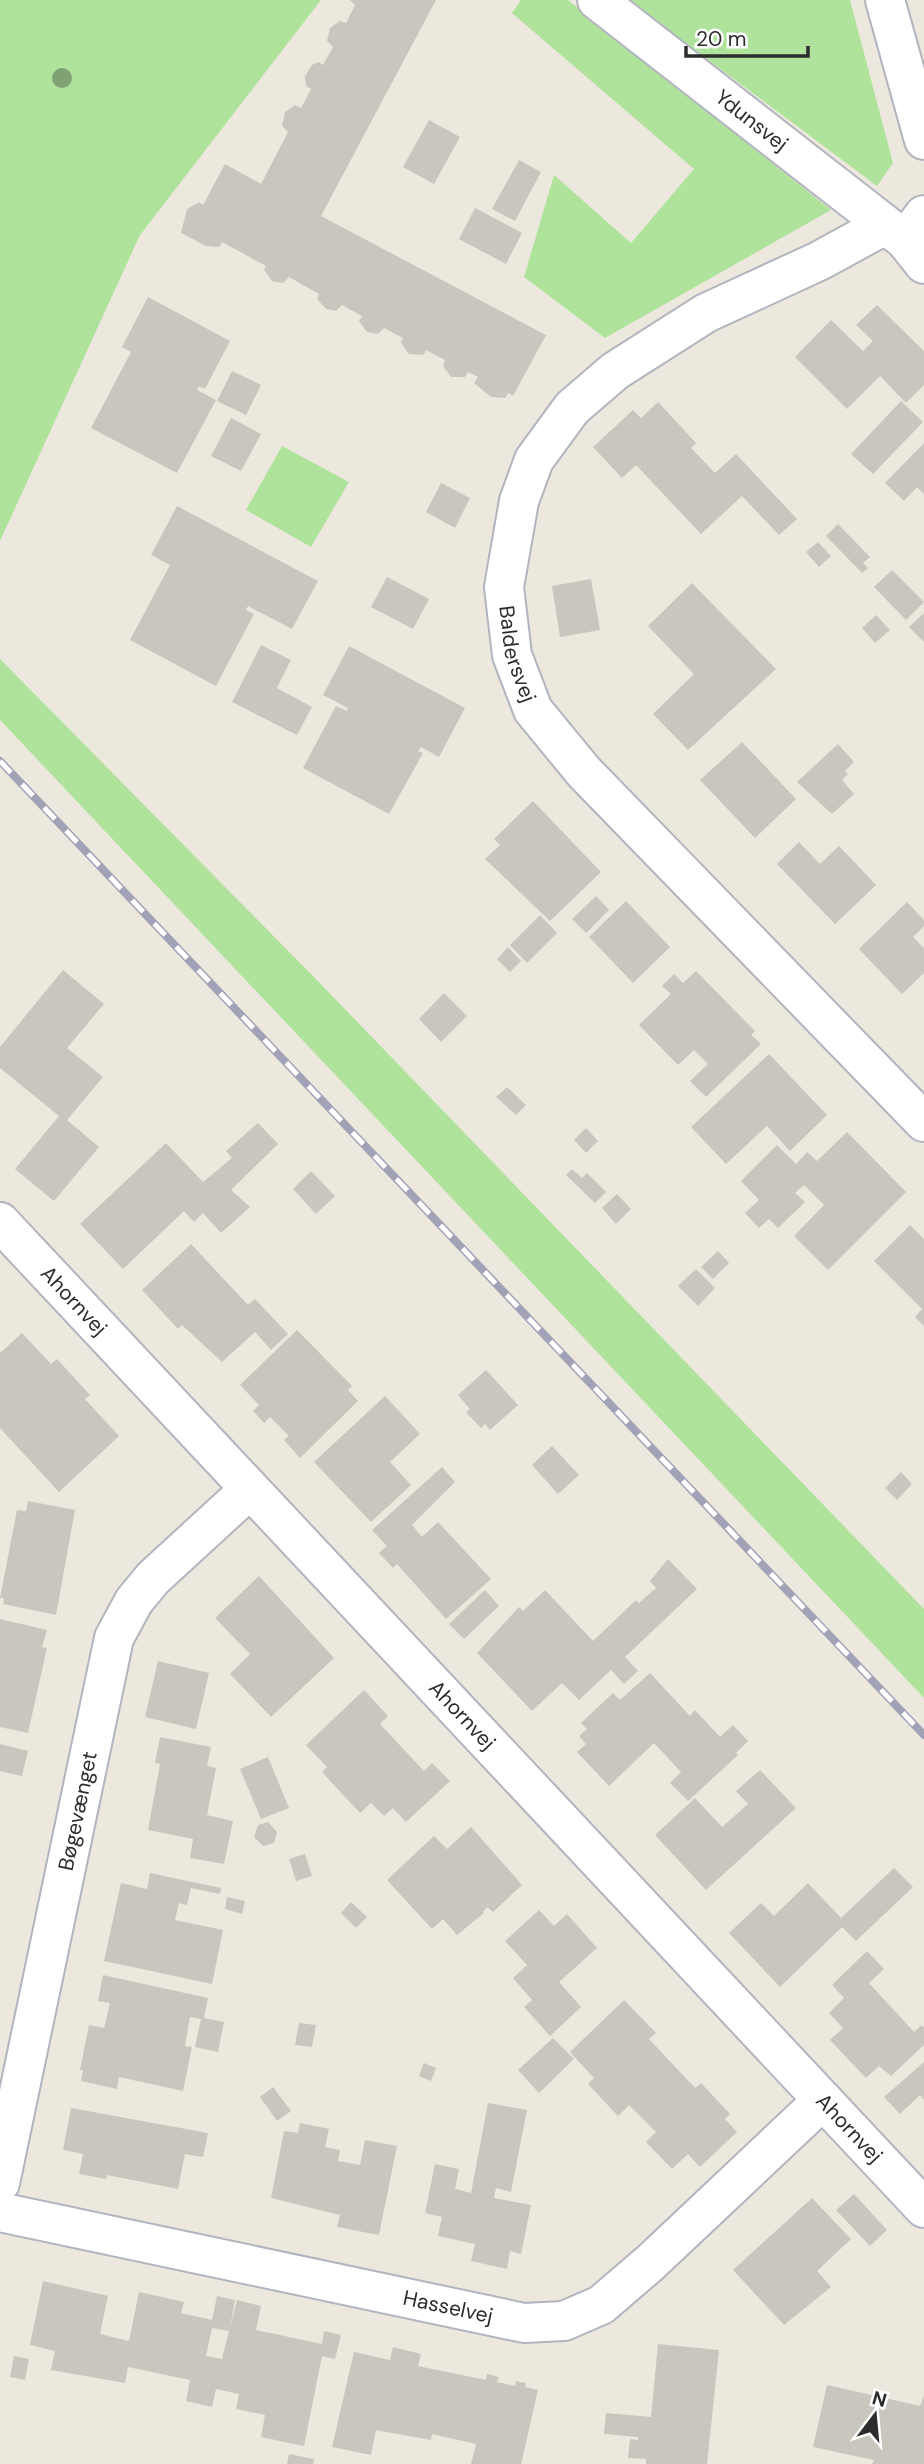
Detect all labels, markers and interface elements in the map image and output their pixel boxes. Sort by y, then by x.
scale bar [686,14,808,58]
text: 20 m [696,25,747,53]
street label: Ydunsvej [709,83,794,158]
street label: Baldersvej [492,604,543,706]
street label: Ahornvej [34,1260,113,1342]
street label: Ahornvej [423,1674,502,1756]
street label: Bøgevænget [52,1749,104,1873]
street label: Ahornvej [810,2087,889,2169]
street label: Hasselvej [401,2284,496,2330]
north arrow [840,2380,910,2450]
text: N [869,2385,890,2413]

